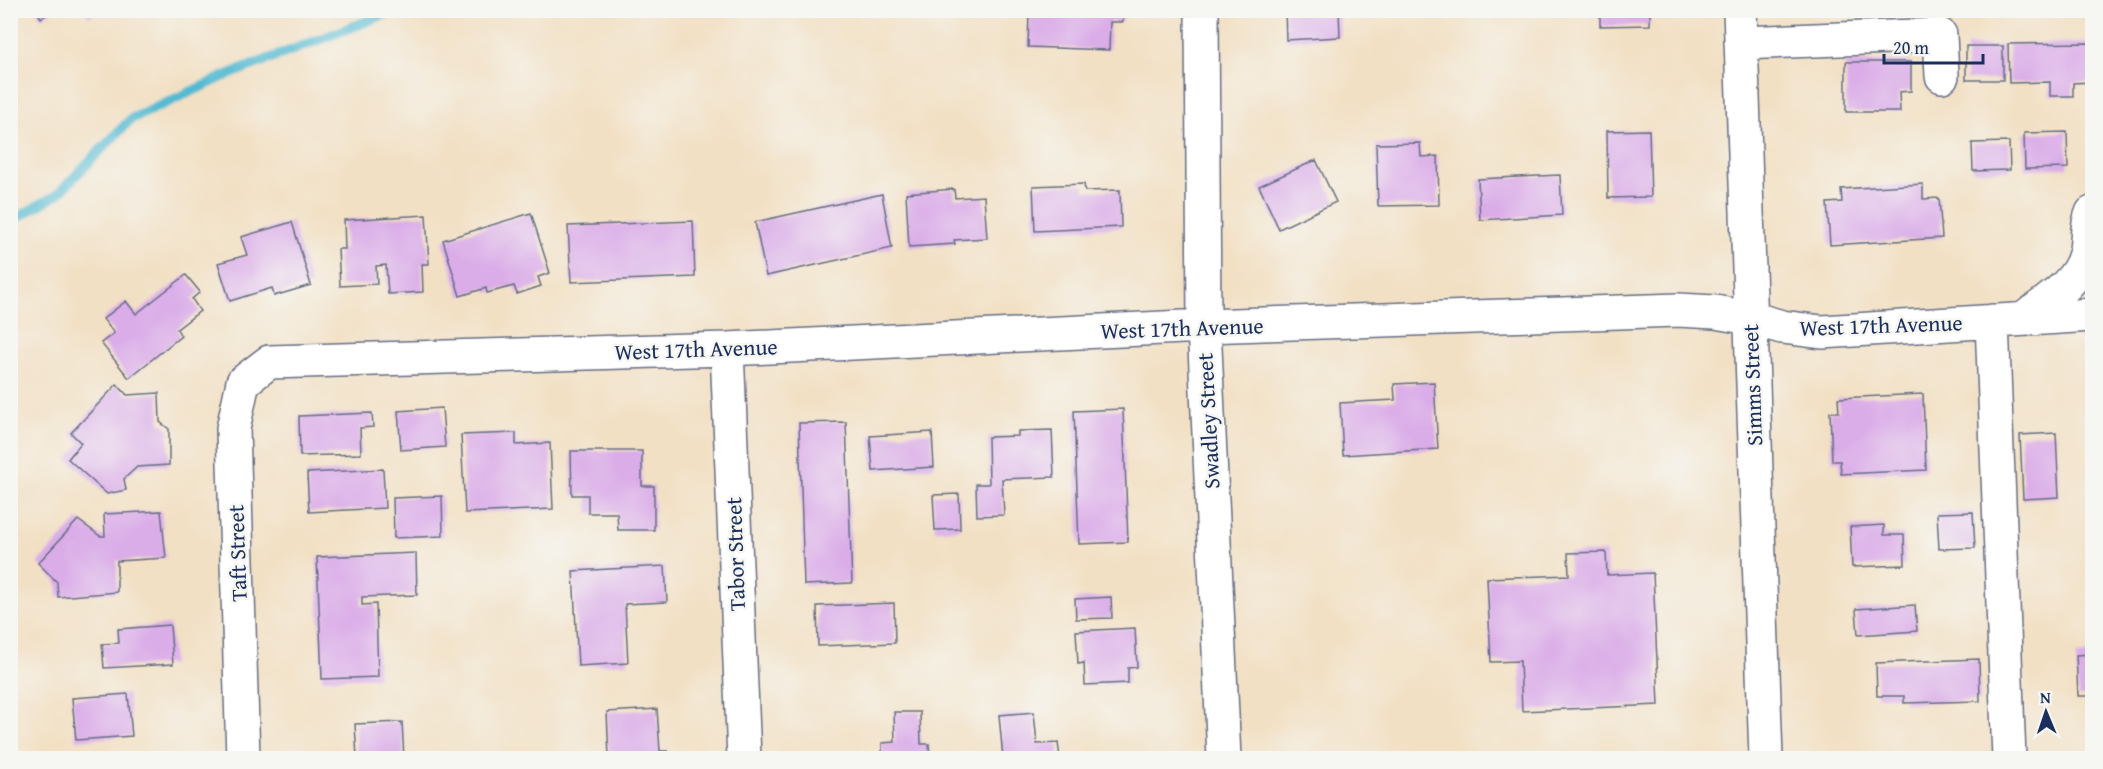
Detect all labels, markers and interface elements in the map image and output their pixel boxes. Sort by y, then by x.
scale bar [1884,27,1983,65]
text: 20 m [1893,34,1929,61]
street label: West 17th Avenue [1799,306,1963,344]
street label: West 17th Avenue [1100,309,1264,347]
street label: Simms Street [1734,323,1770,447]
street label: West 17th Avenue [614,330,778,368]
street label: Swadley Street [1188,352,1228,490]
street label: Tabor Street [717,496,753,612]
street label: Taft Street [219,504,255,602]
north arrow [2016,682,2076,742]
text: N [2040,685,2052,709]

